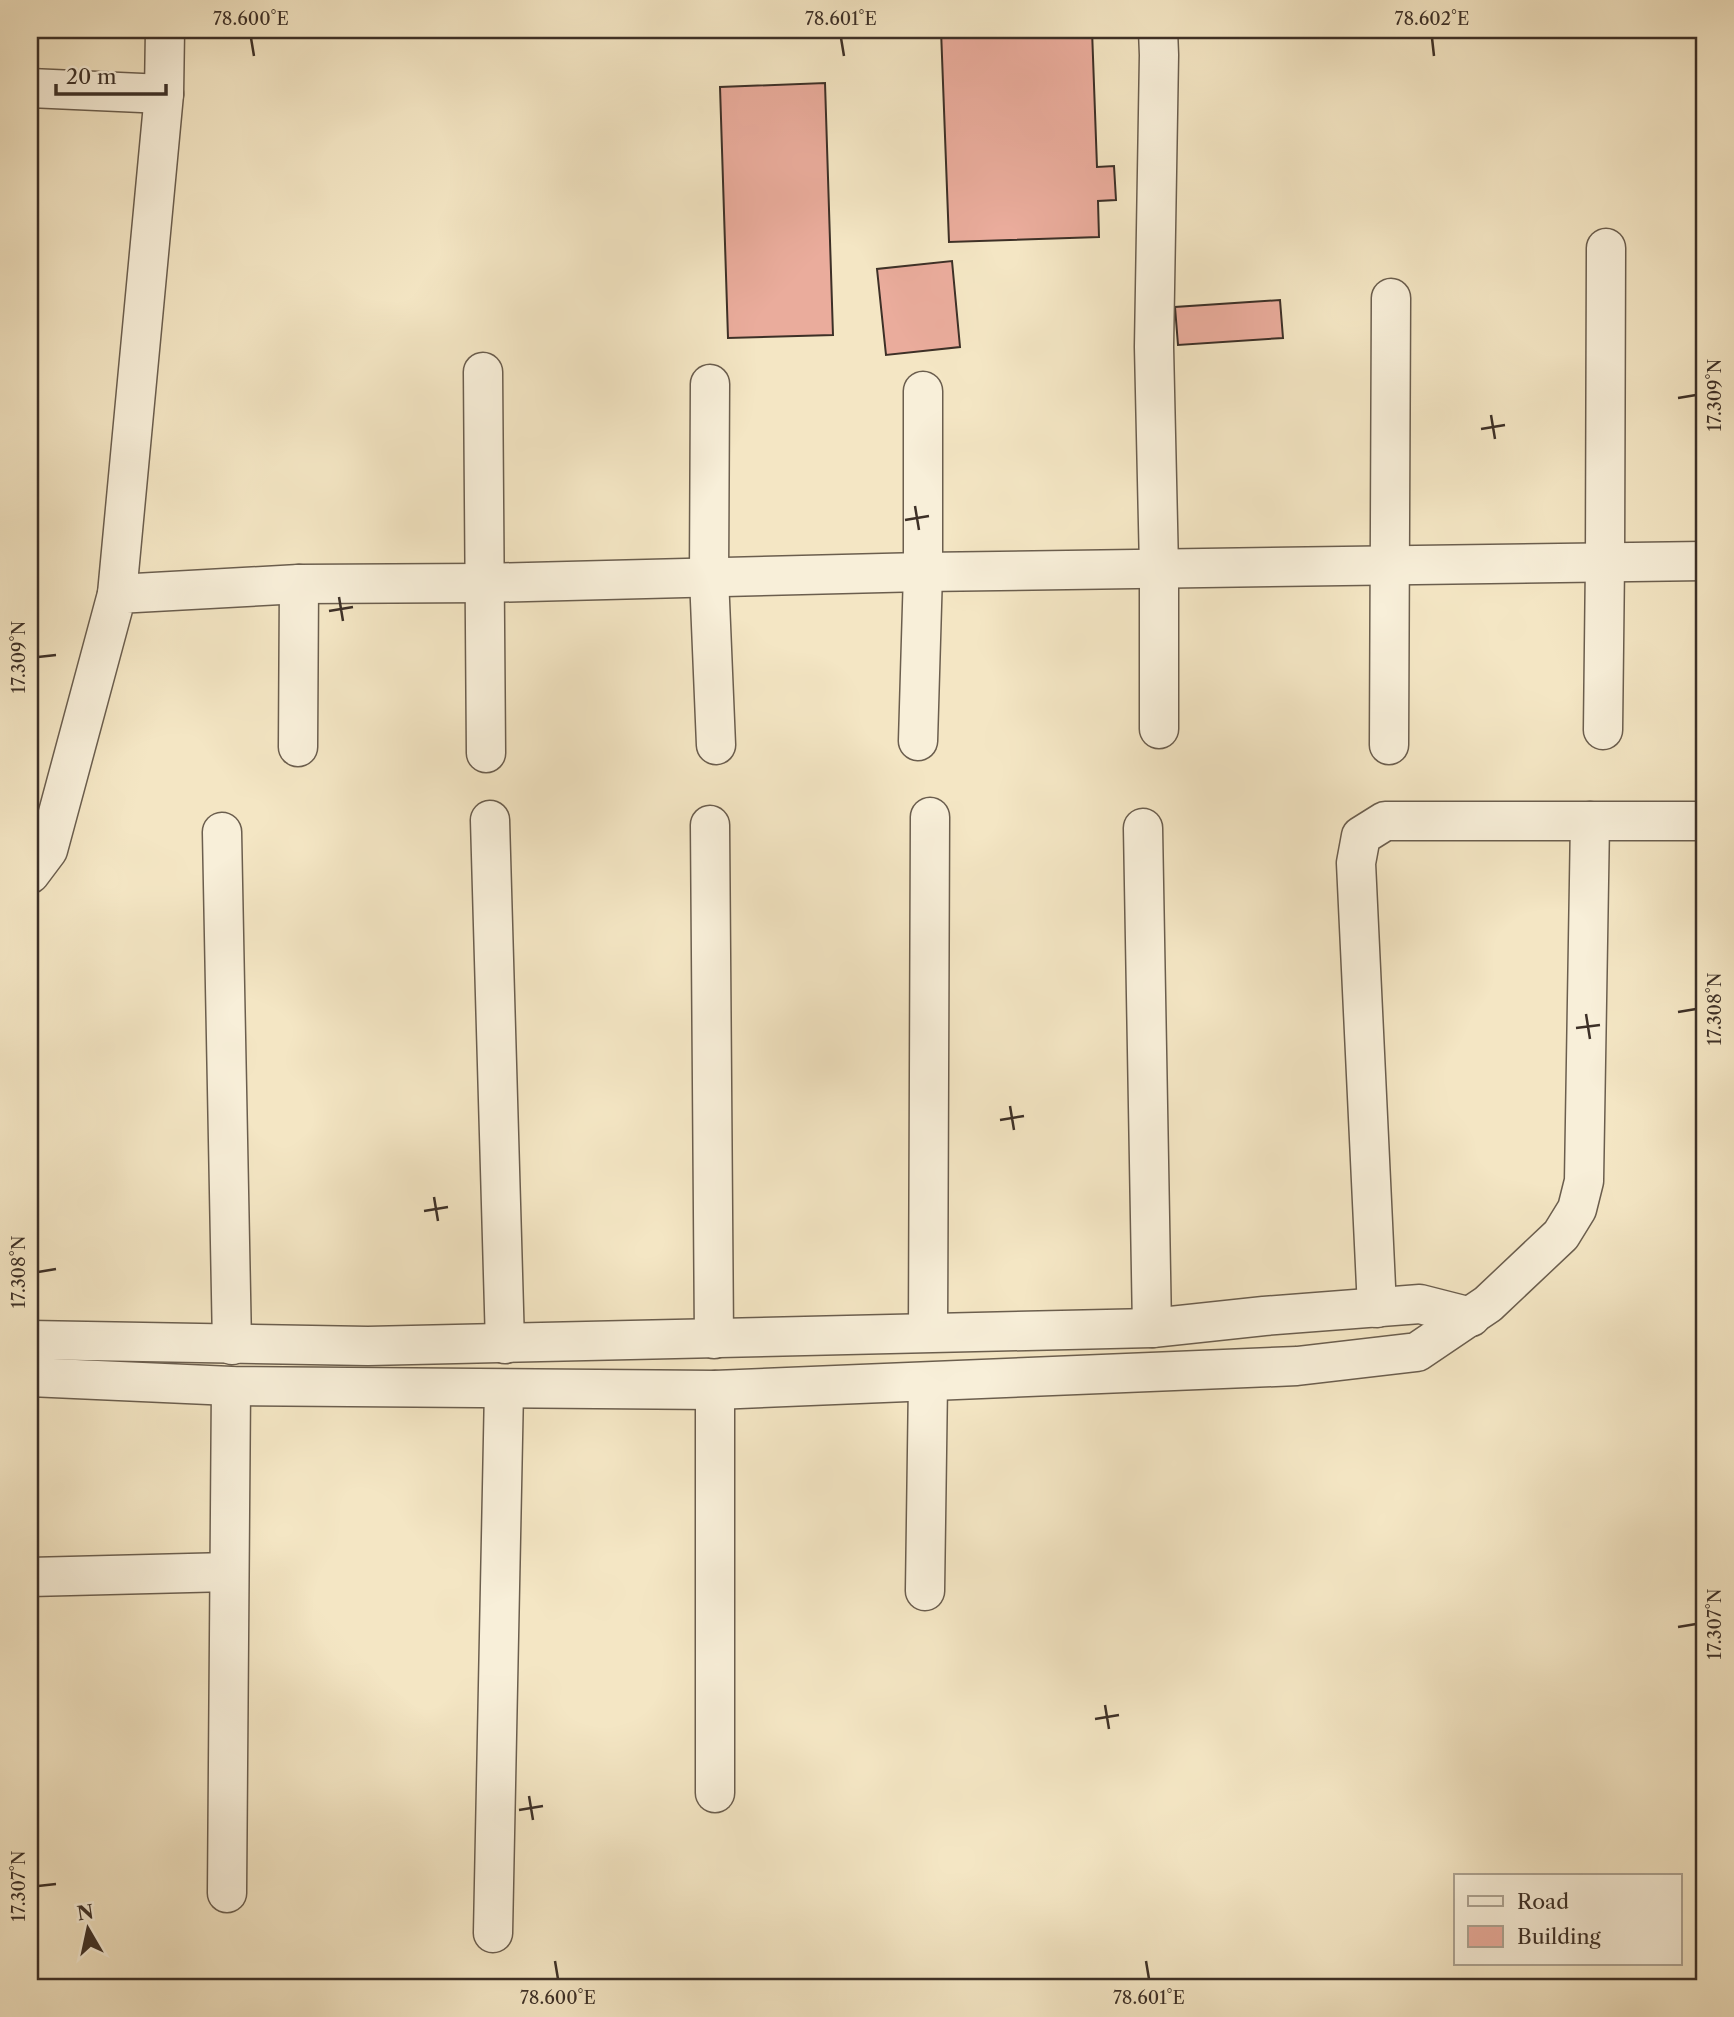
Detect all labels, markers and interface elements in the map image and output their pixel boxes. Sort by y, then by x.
text: 78.600°E [213,8,289,30]
text: 78.601°E [805,8,877,30]
text: 78.602°E [1395,8,1469,30]
scale bar [56,52,166,96]
text: 20 m [66,64,117,89]
text: 17.309°N [1704,358,1726,431]
text: 17.309°N [8,620,30,693]
text: 17.308°N [1704,972,1726,1046]
text: 17.308°N [8,1235,30,1309]
text: 17.307°N [1704,1588,1726,1660]
text: 17.307°N [8,1850,30,1922]
legend [1454,1874,1682,1965]
text: Road [1517,1889,1569,1914]
north arrow [52,1895,122,1965]
text: N [75,1900,95,1925]
text: Building [1517,1924,1602,1949]
text: 78.600°E [520,1987,596,2009]
text: 78.601°E [1113,1987,1185,2009]

